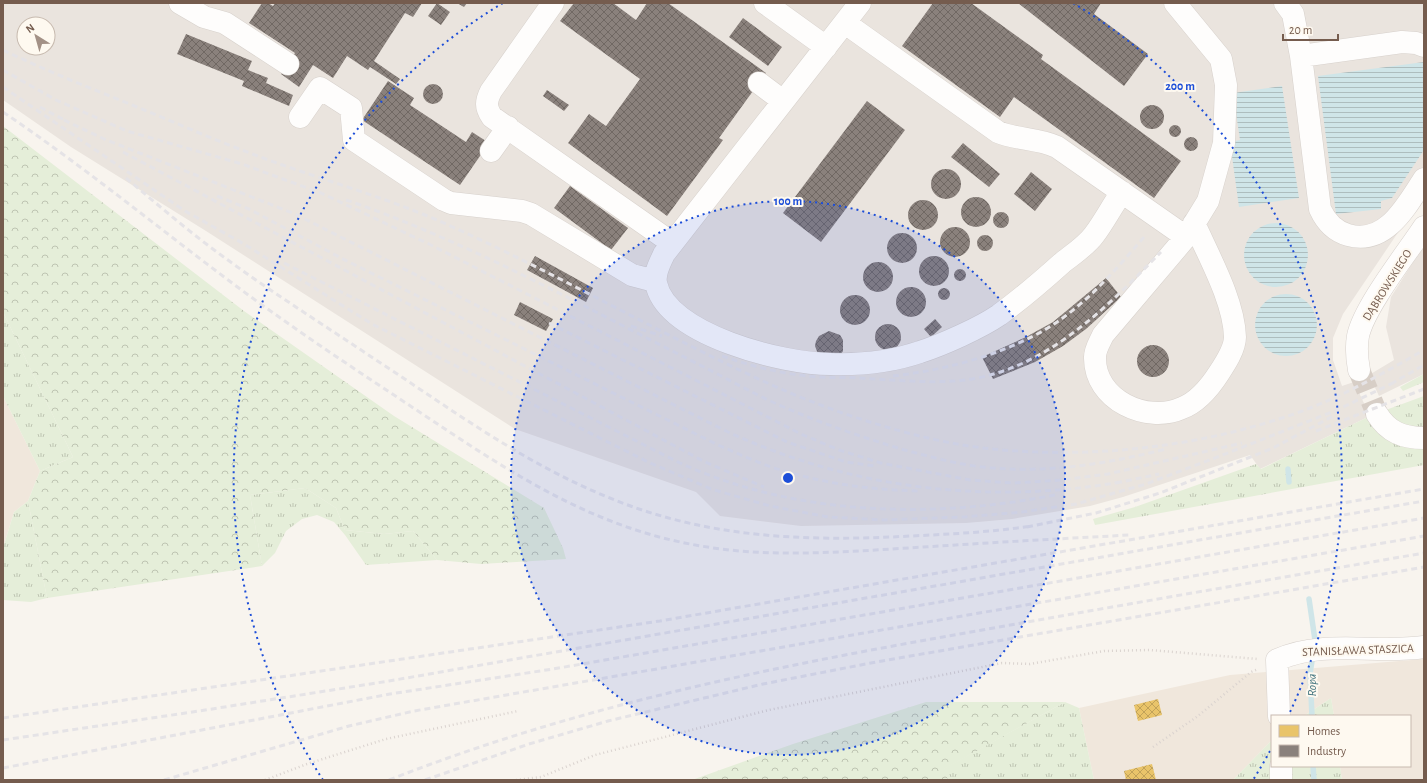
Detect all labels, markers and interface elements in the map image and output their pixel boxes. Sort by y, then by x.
north arrow [16,16,56,56]
scale bar [1283,16,1338,42]
text: N [24,22,37,35]
text: 20 m [1289,24,1312,36]
text: 200 m [1165,80,1195,92]
text: 100 m [774,195,802,207]
street label: DĄBROWSKIEGO [1360,247,1414,323]
centre of rings [781,471,795,485]
street label: STANISŁAWA STASZICA [1302,642,1414,658]
water label: Ropa [1306,673,1319,697]
legend [1271,715,1411,767]
text: Homes [1307,725,1340,737]
text: Industry [1307,745,1346,758]

